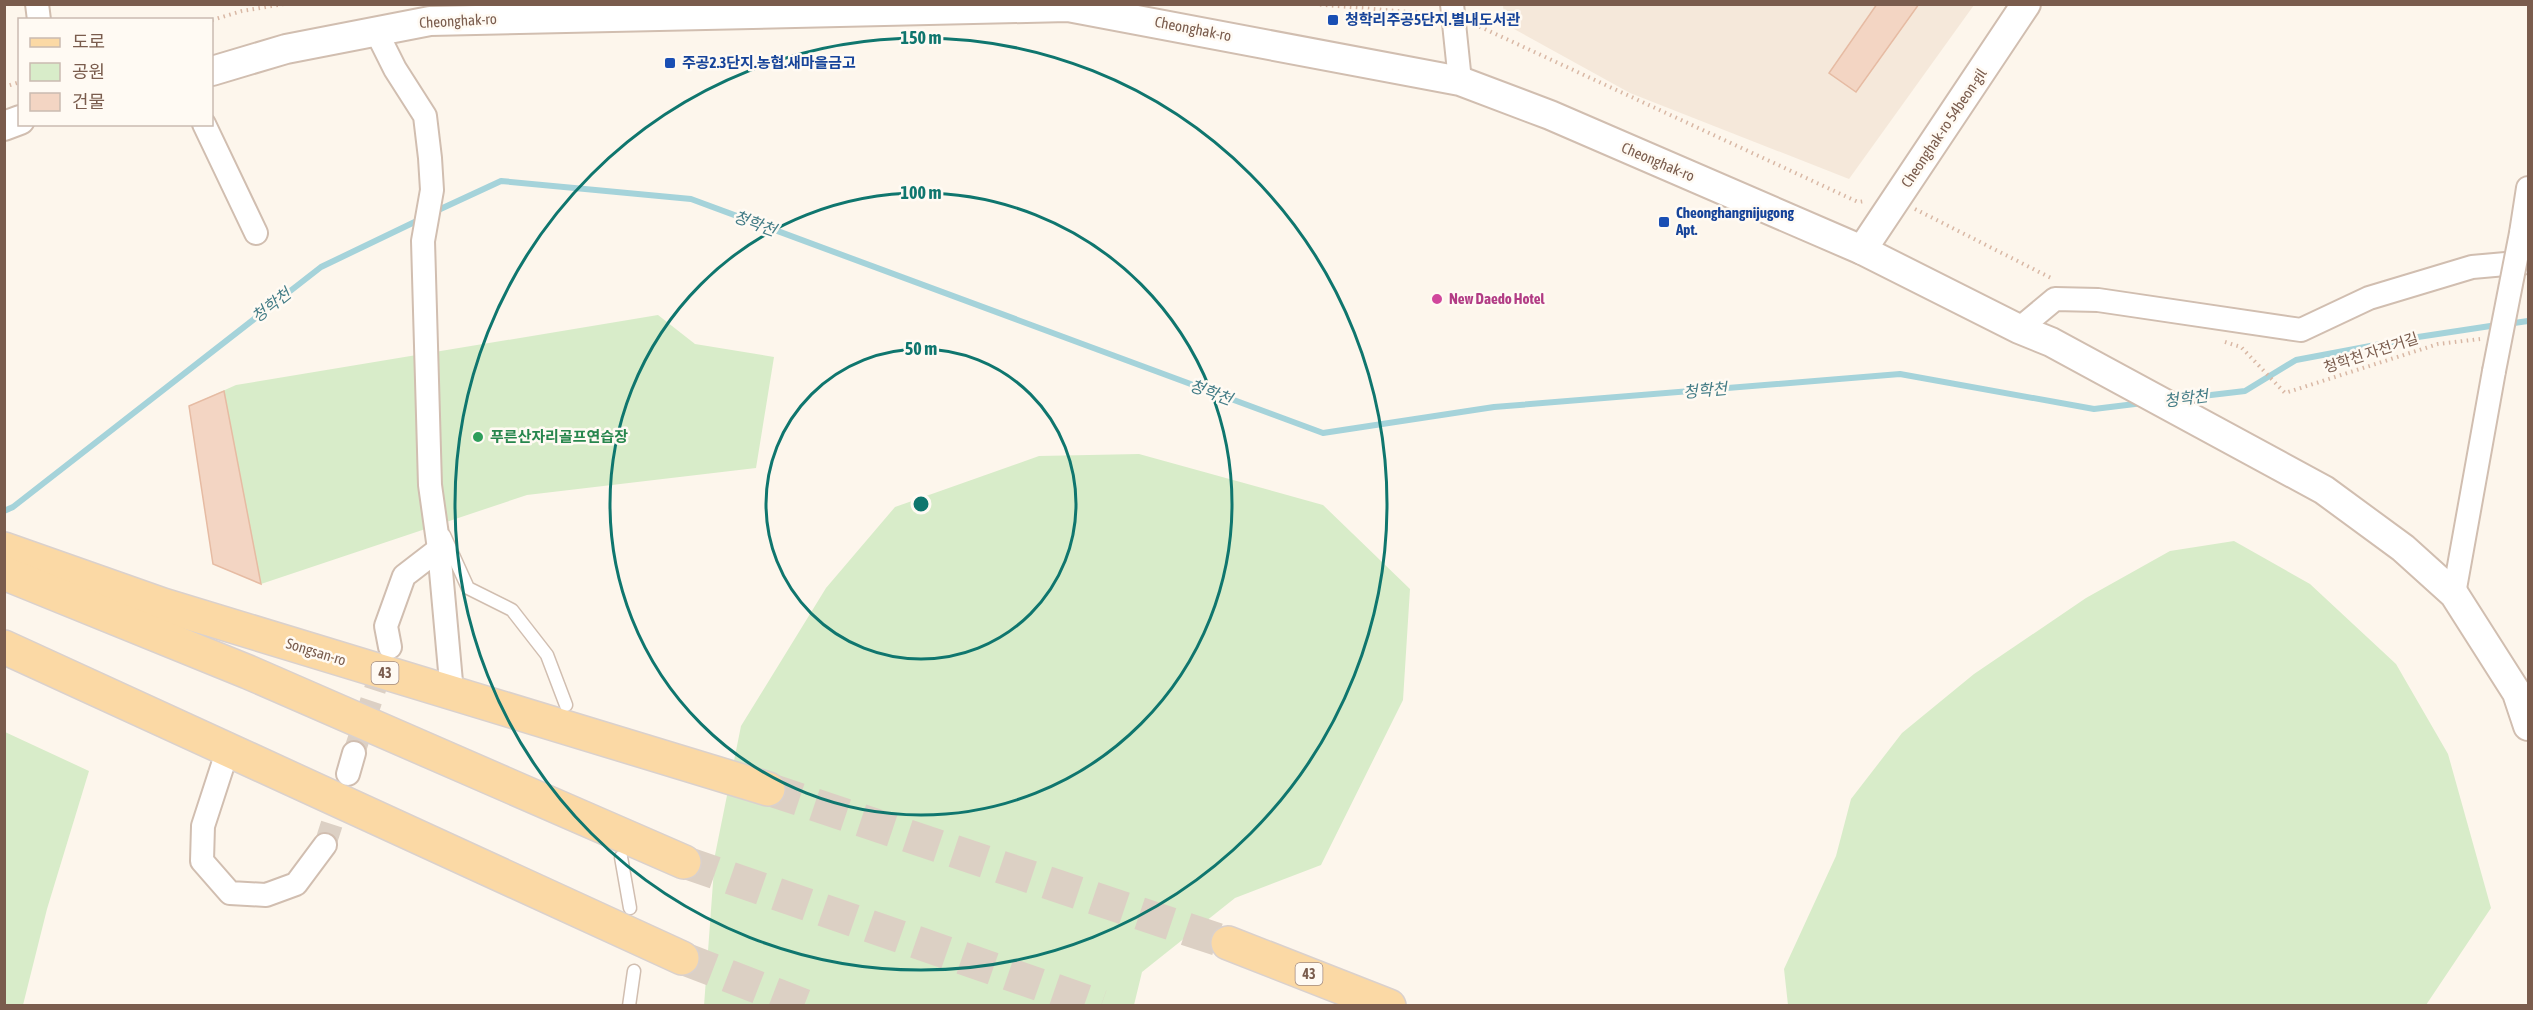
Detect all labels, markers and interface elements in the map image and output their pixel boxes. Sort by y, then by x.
street label: Cheonghak-ro [419,10,497,31]
place label: 청학리주공5단지.별내도서관 [1345,11,1521,28]
street label: Cheonghak-ro [1153,13,1233,44]
marker: 청학리주공5단지.별내도서관 [1326,13,1340,27]
legend [18,18,213,126]
text: 150 m [901,27,941,48]
text: 도로 [72,31,105,52]
place label: 주공2.3단지.농협.새마을금고 [682,54,856,71]
marker: 주공2.3단지.농협.새마을금고 [663,56,677,70]
text: 공원 [72,61,105,82]
street label: Cheonghak-ro 54beon-gil [1898,65,1990,190]
text: 건물 [72,91,105,112]
street label: Cheonghak-ro [1619,139,1697,185]
text: 100 m [901,182,941,203]
place label: Cheonghangnijugong Apt. [1675,204,1794,238]
water label: 청학천 [731,207,781,240]
marker: Cheonghangnijugong Apt. [1657,215,1671,229]
water label: 청학천 [248,283,296,326]
place label: New Daedo Hotel [1449,290,1546,307]
marker: New Daedo Hotel [1430,292,1444,306]
street label: 청학천 자전거길 [2321,329,2420,376]
text: 50 m [905,338,937,359]
water label: 청학천 [1187,376,1237,409]
water label: 청학천 [1682,379,1730,401]
water label: 청학천 [2163,386,2211,410]
place label: 푸른산자리골프연습장 [490,428,628,445]
marker: 푸른산자리골프연습장 [471,430,485,444]
centre of rings [911,494,931,514]
street label: Songsan-ro [284,634,348,669]
road number: 43 [372,662,398,684]
road number: 43 [1296,963,1322,985]

